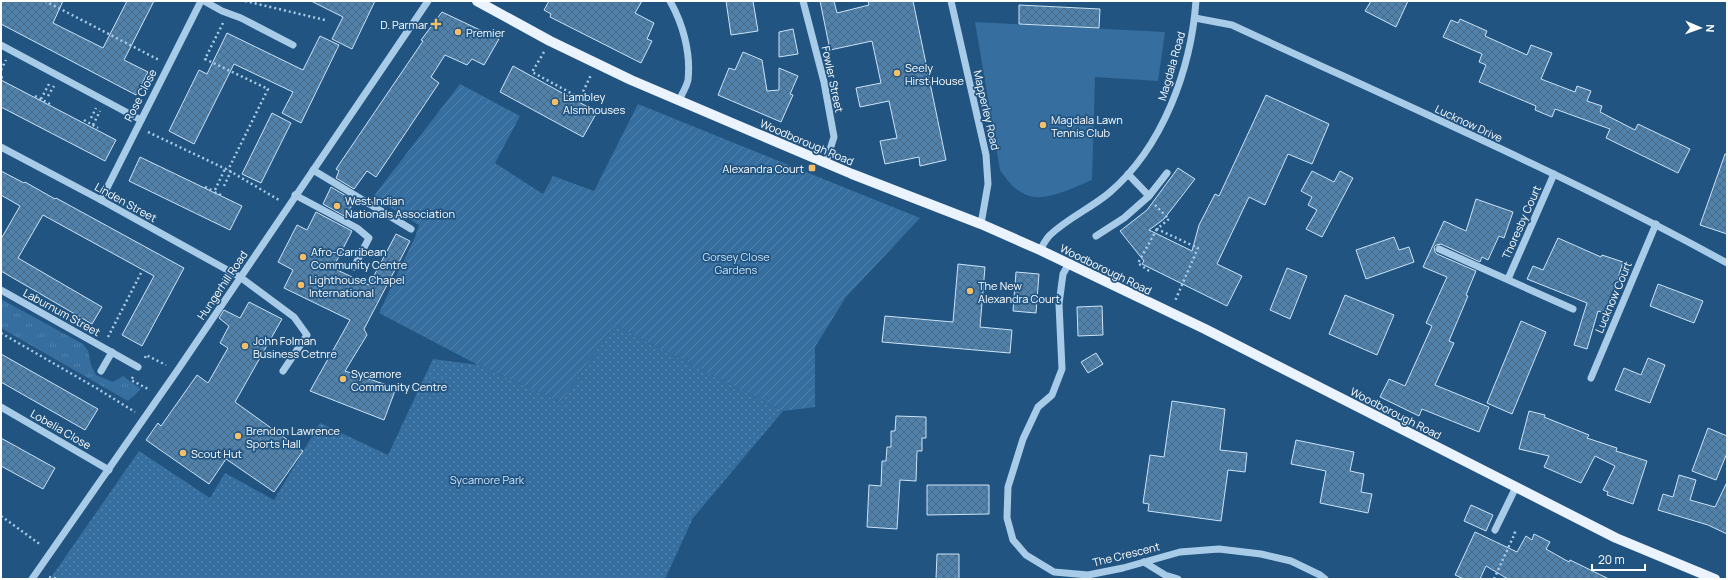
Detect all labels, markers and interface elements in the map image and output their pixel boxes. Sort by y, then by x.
north arrow [1680,8,1720,48]
place label: D. Parmar [380,17,428,32]
marker: D. Parmar [431,19,441,29]
text: N [1703,24,1718,33]
place label: Premier [466,25,505,40]
marker: Premier [453,27,463,37]
street label: Magdala Road [1154,30,1188,102]
street label: Fowler Street [819,44,847,114]
place label: Seely Hirst House [905,60,965,88]
street label: Rose Close [120,66,160,124]
marker: Seely Hirst House [892,68,902,78]
street label: Mapperley Road [970,68,1004,152]
place label: Lambley Alsmhouses [563,89,625,117]
marker: Lambley Alsmhouses [550,97,560,107]
street label: Lucknow Drive [1433,101,1506,145]
place label: Magdala Lawn Tennis Club [1051,112,1123,140]
street label: Woodborough Road [758,115,856,169]
marker: Magdala Lawn Tennis Club [1038,120,1048,130]
place label: Alexandra Court [722,161,804,176]
marker: Alexandra Court [807,163,817,173]
street label: Linden Street [92,179,160,225]
street label: Thoresby Court [1498,183,1544,261]
place label: West Indian Nationals Association [345,193,455,221]
marker: West Indian Nationals Association [332,201,342,211]
street label: Woodborough Road [1058,240,1154,298]
place label: Afro-Carribean Community Centre [311,244,408,272]
street label: Hungerhill Road [193,248,251,322]
park label: Gorsey Close Gardens [702,249,770,277]
marker: Afro-Carribean Community Centre [298,252,308,262]
street label: Lucknow Court [1591,259,1635,335]
place label: Lighthouse Chapel International [309,272,405,300]
place label: The New Alexandra Court [978,278,1060,306]
marker: Lighthouse Chapel International [296,280,306,290]
street label: Laburnum Street [21,285,103,339]
marker: The New Alexandra Court [965,286,975,296]
place label: John Folman Business Cetnre [253,333,337,361]
marker: John Folman Business Cetnre [240,341,250,351]
place label: Sycamore Community Centre [351,366,448,394]
marker: Sycamore Community Centre [338,374,348,384]
street label: Woodborough Road [1348,384,1444,442]
street label: Lobelia Close [28,406,95,453]
place label: Brendon Lawrence Sports Hall [246,423,341,451]
marker: Brendon Lawrence Sports Hall [233,431,243,441]
place label: Scout Hut [191,446,242,461]
marker: Scout Hut [178,448,188,458]
park label: Sycamore Park [450,472,525,487]
street label: The Crescent [1091,538,1161,570]
scale bar [1592,546,1645,572]
text: 20 m [1598,551,1625,568]

